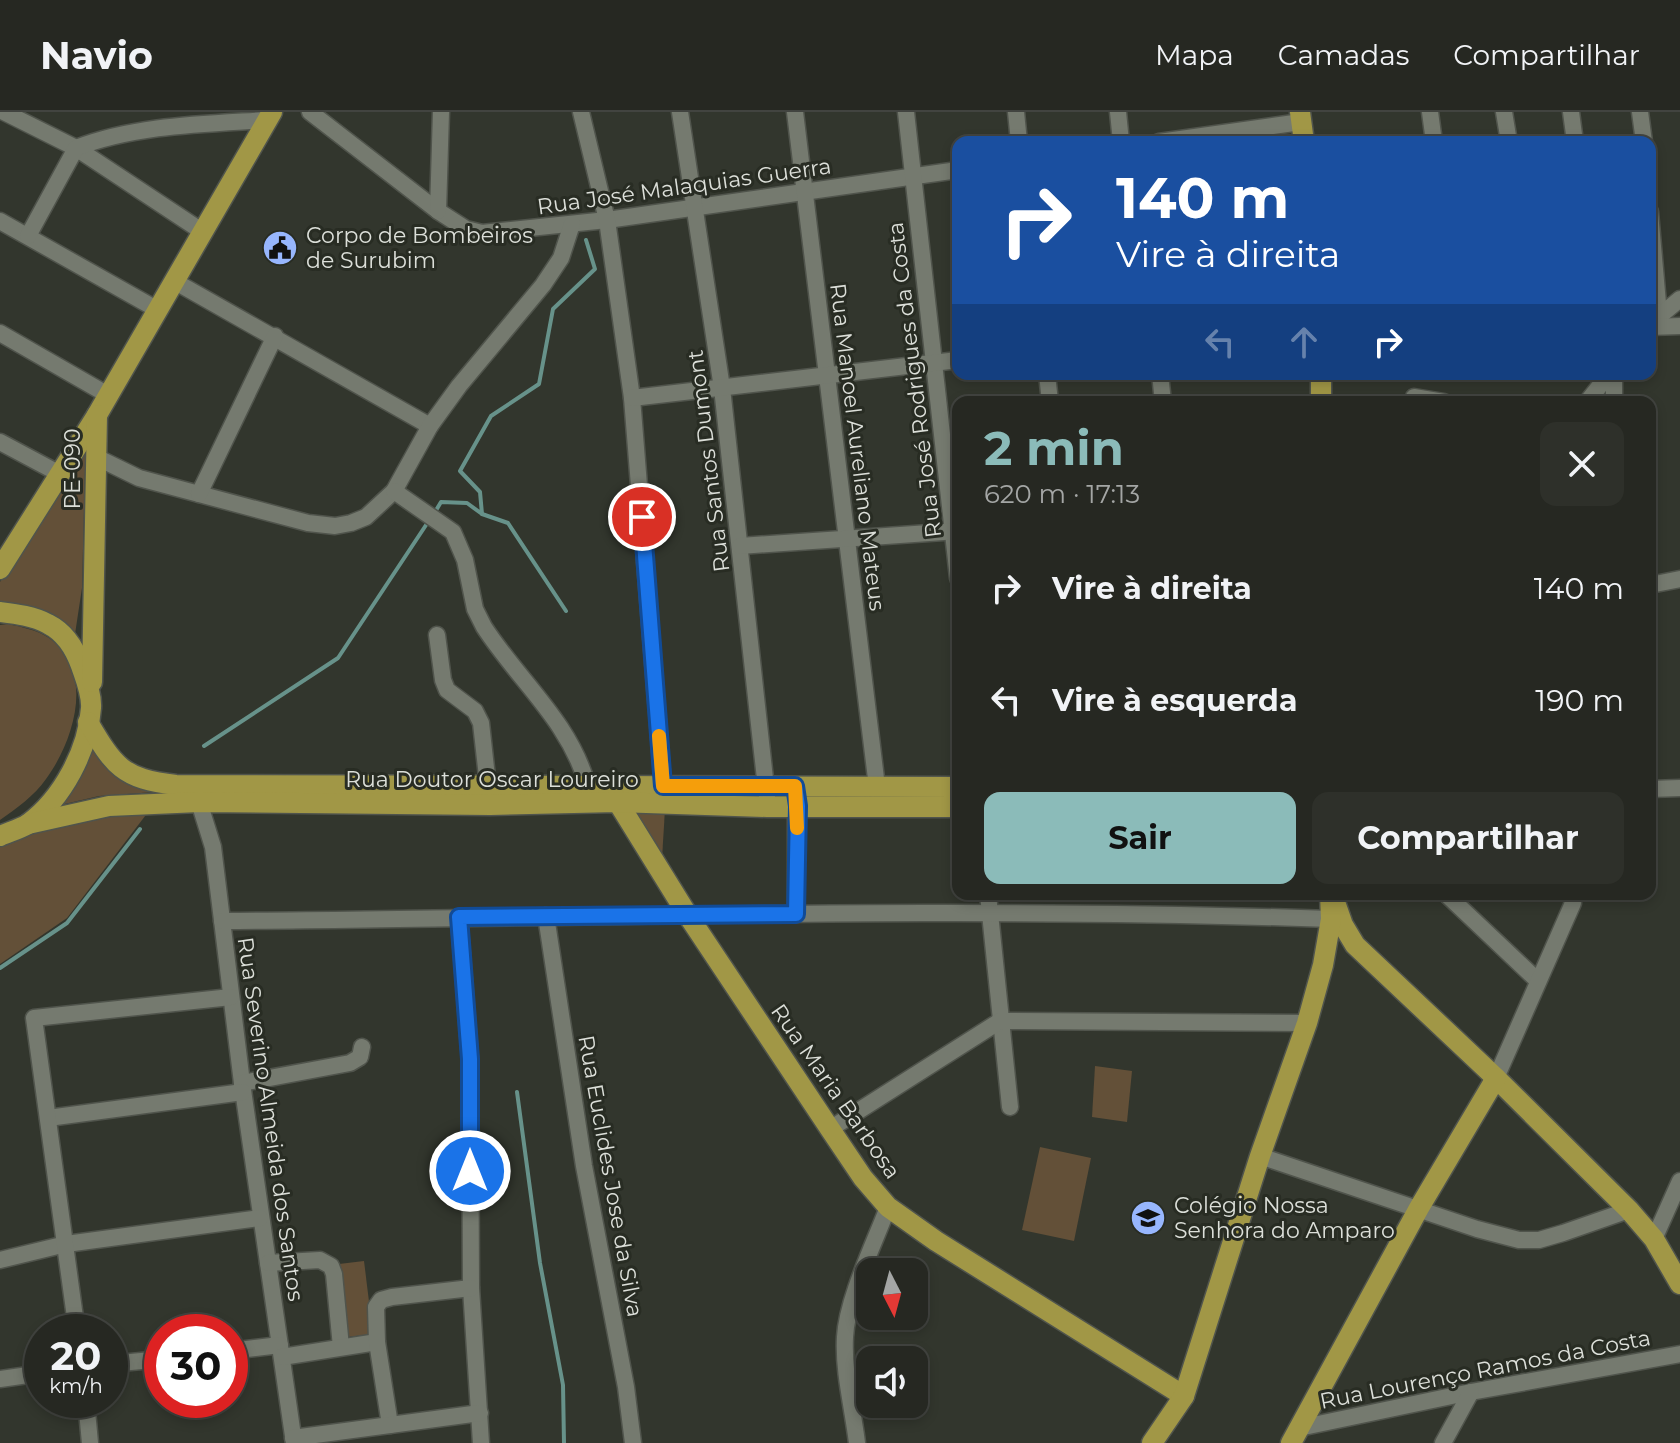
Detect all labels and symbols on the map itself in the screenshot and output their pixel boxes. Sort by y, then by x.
street label: Rua José Malaquias Guerra [535,152,833,221]
street label: Rua José Rodrigues da Costa [882,221,947,539]
place label: Corpo de Bombeiros de Surubim [306,222,533,274]
public building icon: Corpo de Bombeiros de Surubim [261,229,299,267]
street label: Rua Manoel Aureliano Mateus [824,282,891,613]
street label: Rua Santos Dumont [681,348,736,574]
street label: PE-090 [59,429,86,509]
pin [608,483,676,551]
street label: Rua Doutor Oscar Loureiro [345,766,639,793]
street label: Rua Severino Almeida dos Santos [232,935,309,1303]
street label: Rua Maria Barbosa [765,999,906,1184]
street label: Rua Euclides Jose da Silva [572,1033,649,1319]
position arrow [428,1129,512,1213]
place label: Colégio Nossa Senhora do Amparo [1174,1192,1395,1244]
school or university icon: Colégio Nossa Senhora do Amparo [1129,1199,1167,1237]
north arrow [856,1258,928,1330]
speed limit sign: 30 [144,1314,248,1418]
street label: Rua Lourenço Ramos da Costa [1317,1324,1653,1415]

